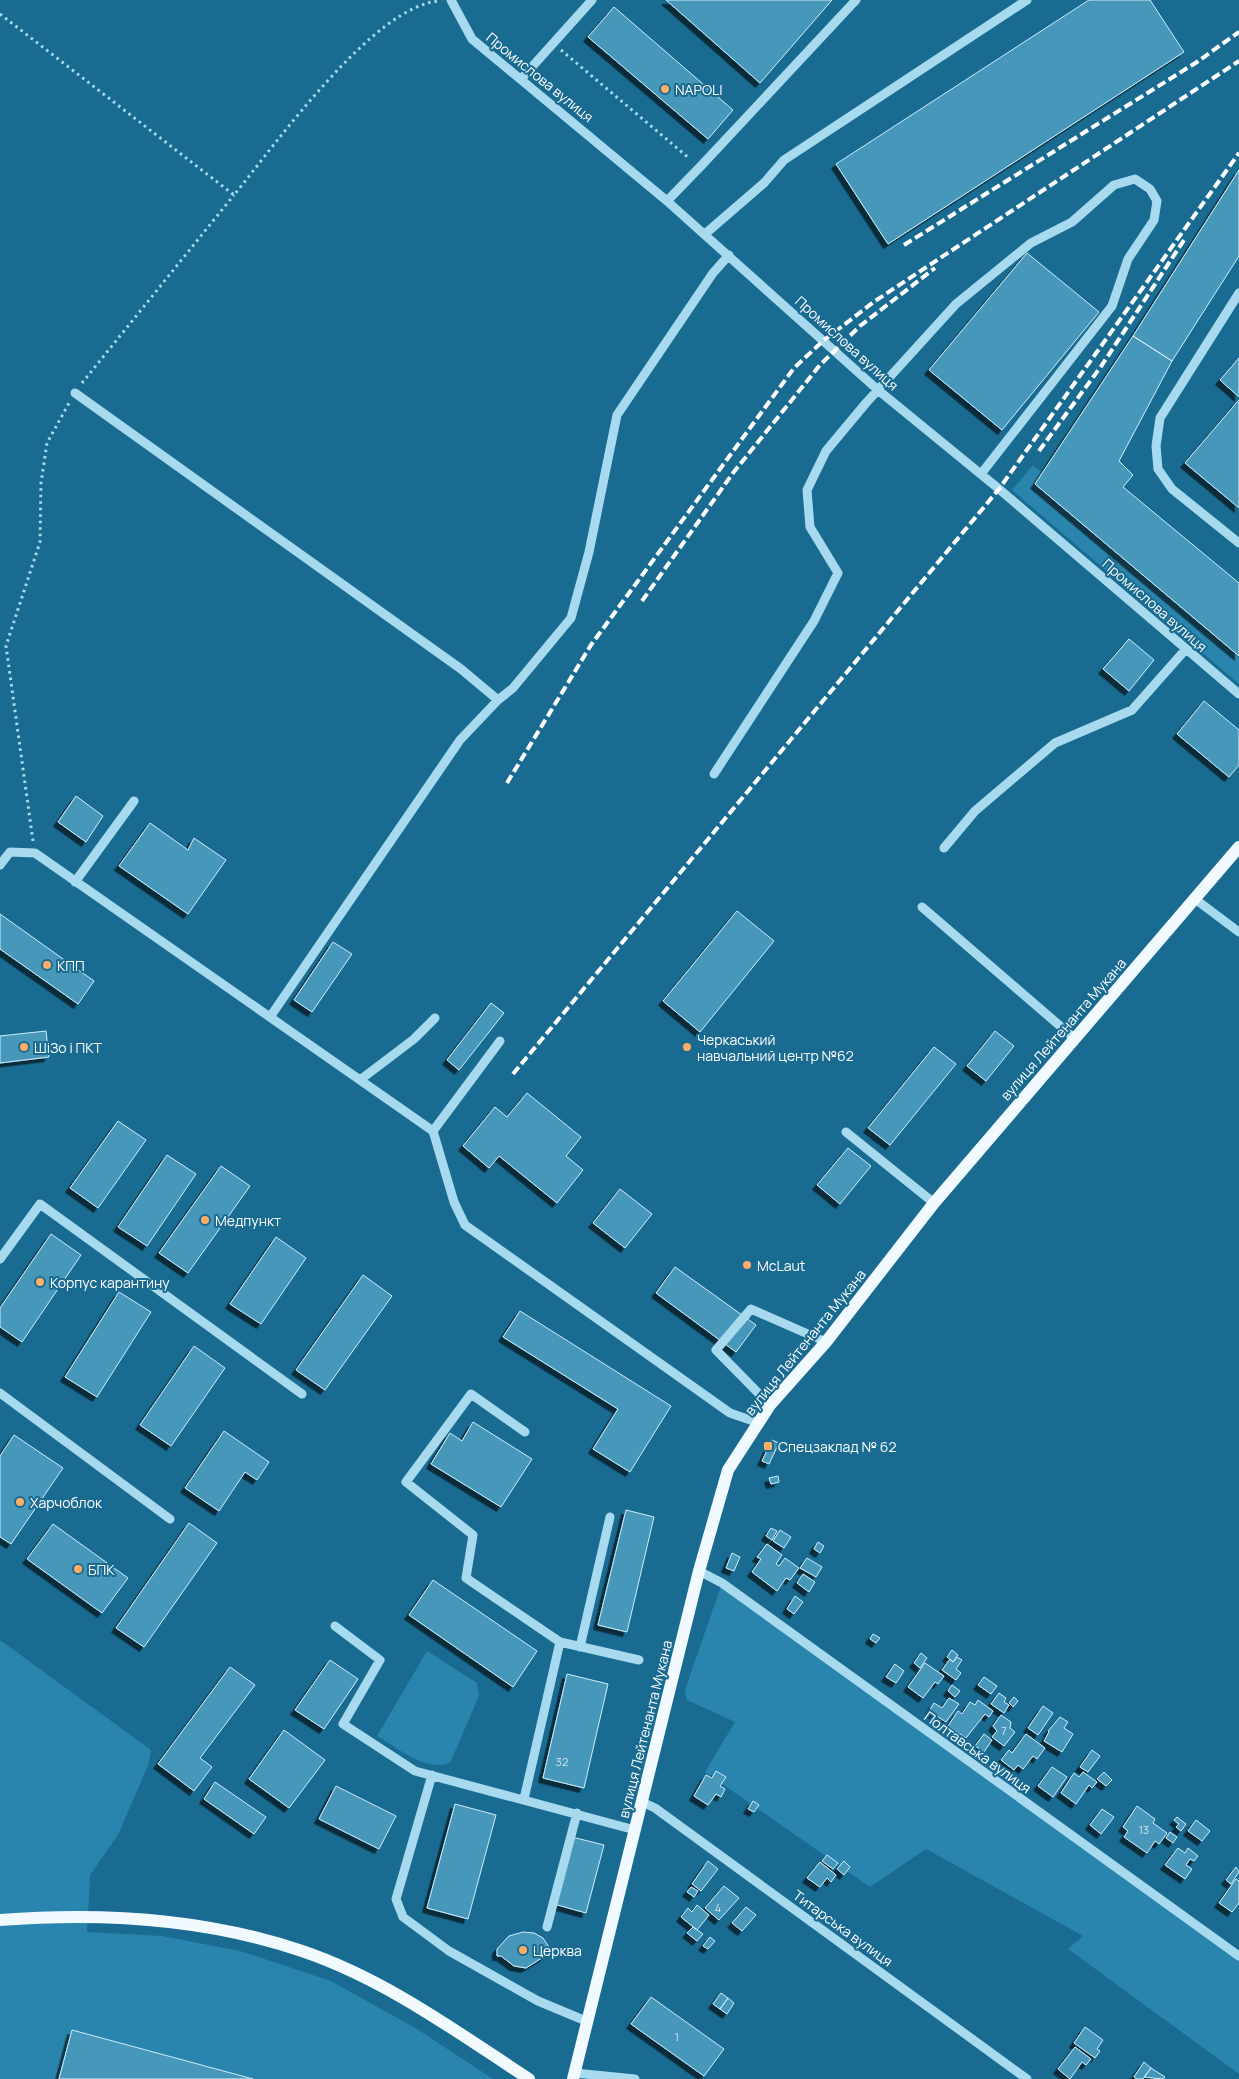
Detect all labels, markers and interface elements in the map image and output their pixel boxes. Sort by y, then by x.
street label: Промислова вулиця [482,28,598,126]
place label: NAPOLI [675,80,722,99]
marker: NAPOLI [659,83,671,95]
street label: Промислова вулиця [791,291,903,395]
street label: Промислова вулиця [1099,554,1211,656]
street label: вулиця Лейтенанта Мукана [996,954,1130,1104]
place label: КПП [57,956,85,975]
marker: КПП [41,959,53,971]
place label: Черкаський навчальний центр №62 [697,1030,854,1065]
place label: ШіЗо і ПКТ [34,1038,102,1057]
marker: ШіЗо і ПКТ [18,1041,30,1053]
marker: Черкаський навчальний центр №62 [681,1041,693,1053]
place label: Медпункт [215,1211,281,1230]
marker: Медпункт [199,1214,211,1226]
place label: McLaut [757,1256,806,1275]
marker: McLaut [741,1259,753,1271]
street label: вулиця Лейтенанта Мукана [740,1265,870,1419]
place label: Корпус карантину [50,1273,170,1292]
marker: Корпус карантину [34,1276,46,1288]
place label: Спецзаклад № 62 [778,1437,896,1456]
marker: Спецзаклад № 62 [762,1440,774,1452]
place label: Харчоблок [30,1493,103,1512]
marker: Харчоблок [14,1496,26,1508]
place label: БПК [88,1560,115,1579]
marker: БПК [72,1563,84,1575]
street label: вулиця Лейтенанта Мукана [614,1638,676,1820]
street label: Полтавська вулиця [921,1707,1035,1797]
house number: 7 [1001,1723,1007,1738]
house number: 32 [556,1754,568,1769]
house number: 13 [1139,1822,1149,1837]
street label: Титарська вулиця [789,1885,897,1971]
house number: 4 [715,1900,721,1915]
place label: Церква [533,1941,582,1960]
marker: Церква [517,1944,529,1956]
house number: 1 [675,2029,679,2044]

